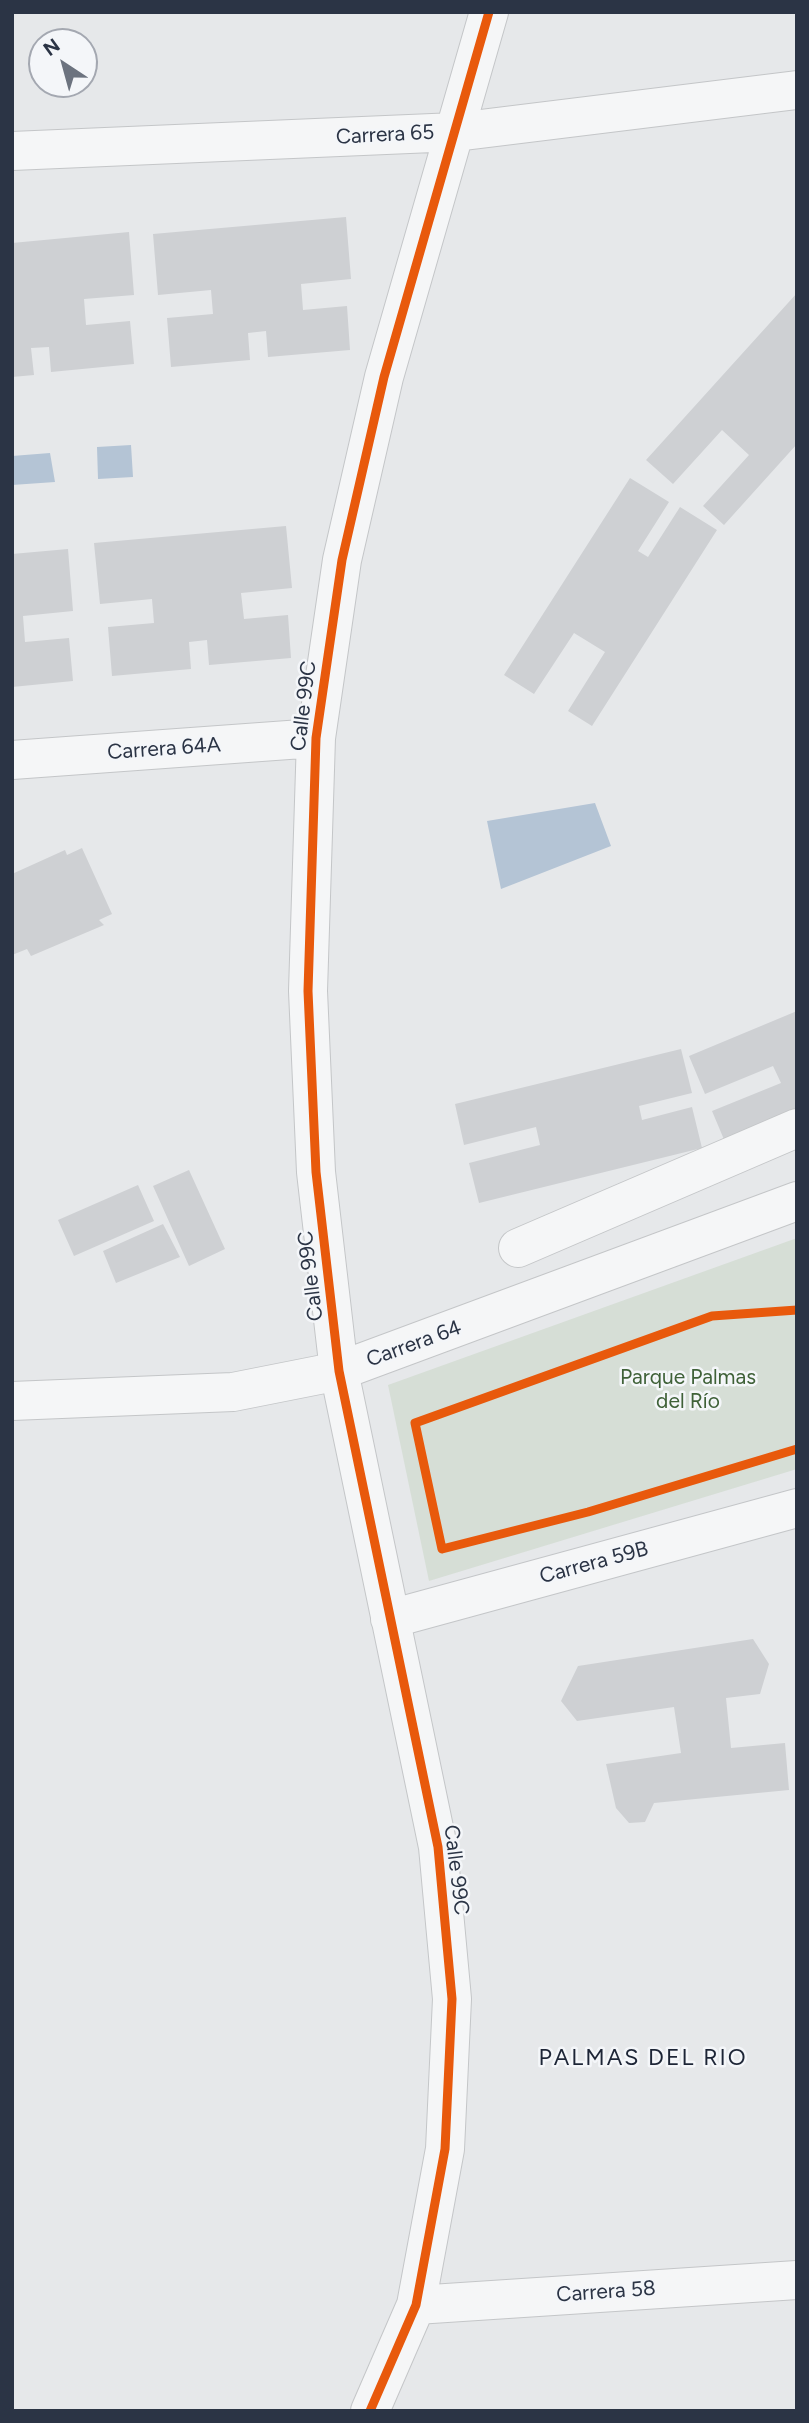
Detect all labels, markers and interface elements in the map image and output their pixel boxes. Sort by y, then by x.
north arrow [28,28,98,98]
text: N [39,34,64,61]
street label: Carrera 65 [335,120,435,150]
street label: Calle 99C [286,659,322,753]
street label: Carrera 64A [106,732,222,766]
street label: Calle 99C [293,1229,329,1323]
street label: Carrera 64 [363,1315,465,1373]
park label: Parque Palmas del Río [620,1365,756,1415]
street label: Carrera 59B [537,1536,651,1590]
street label: Calle 99C [438,1823,474,1917]
district label: PALMAS DEL RIO [540,2044,746,2072]
street label: Carrera 58 [556,2276,656,2308]

